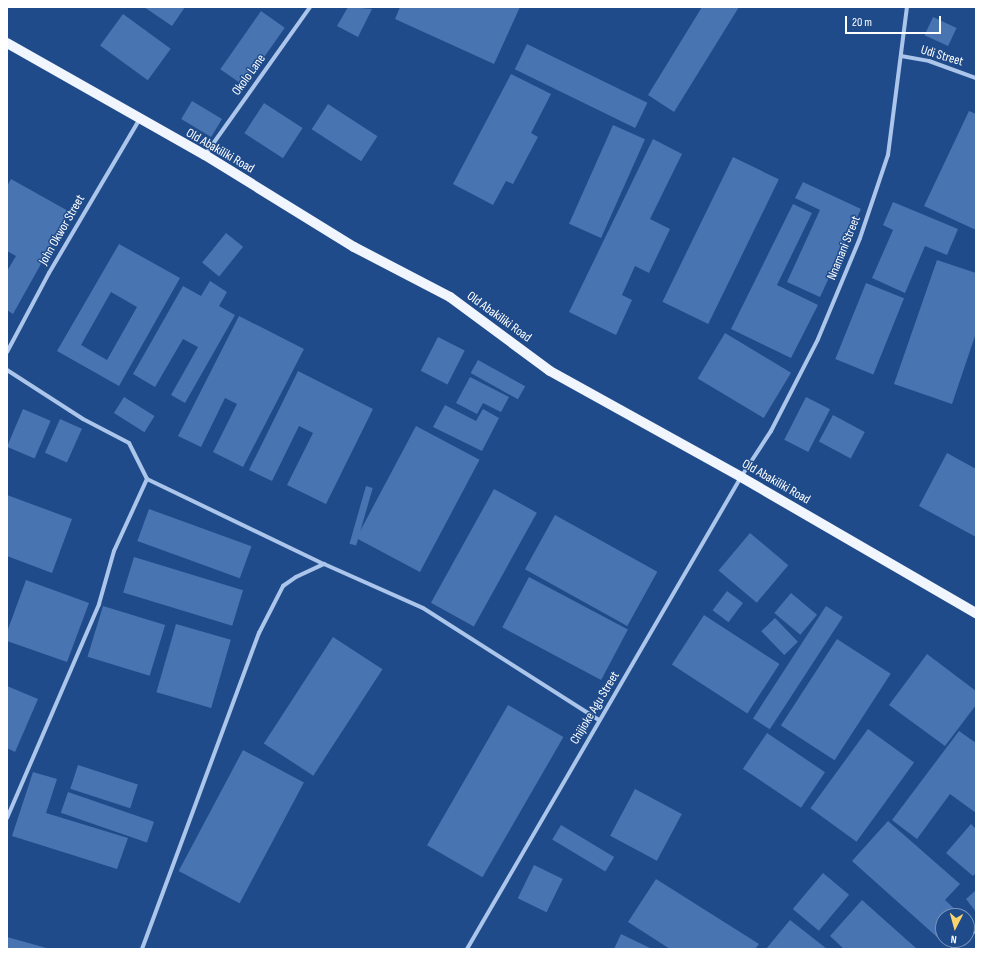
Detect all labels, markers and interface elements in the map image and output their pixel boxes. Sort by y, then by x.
scale bar [847,8,943,34]
text: 20 m [852,15,872,30]
street label: Udi Street [919,42,965,70]
street label: Okolo Lane [229,51,269,99]
street label: Old Abakiliki Road [183,125,257,177]
street label: John Okwor Street [36,192,88,268]
street label: Nnamani Street [824,214,864,282]
street label: Old Abakiliki Road [464,288,534,346]
street label: Old Abakiliki Road [739,456,813,508]
street label: Chijioke Agu Street [567,669,623,747]
north arrow [935,908,975,948]
text: N [950,933,957,946]

